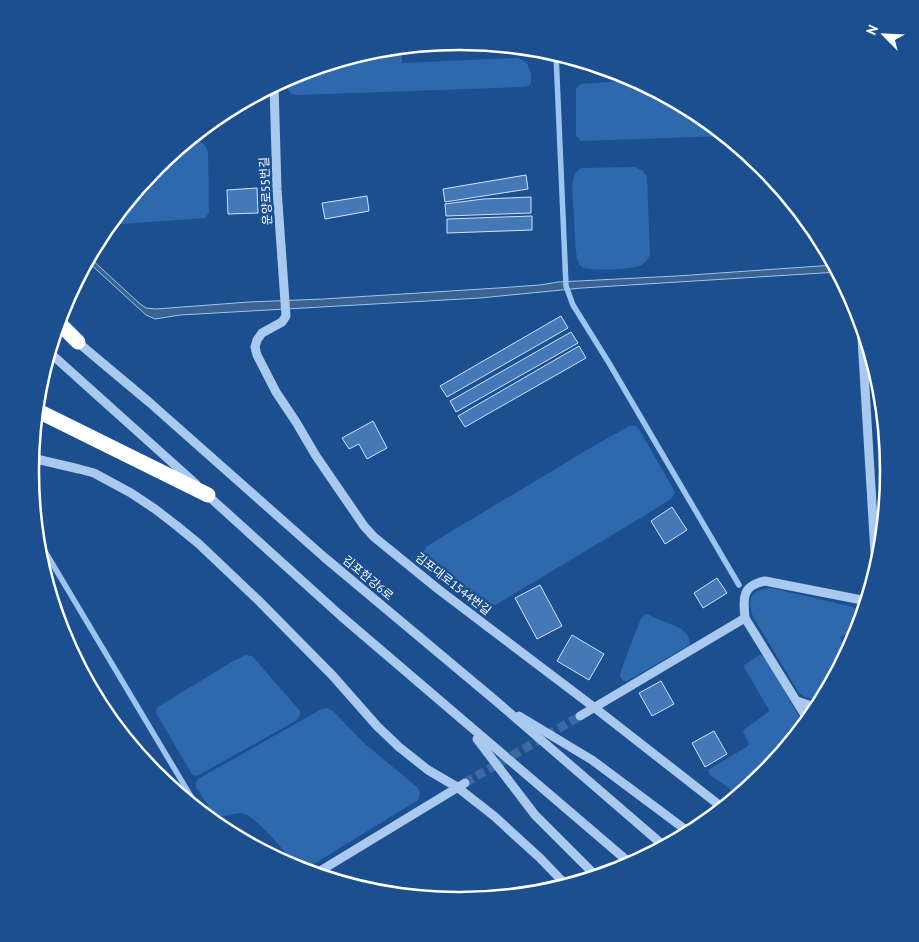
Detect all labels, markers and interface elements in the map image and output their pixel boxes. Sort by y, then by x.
north arrow [859,10,909,60]
text: N [862,22,882,38]
street label: 운양로55번길 [256,157,275,226]
street label: 김포대로1544번길 [412,549,494,618]
street label: 김포한강6로 [340,552,397,603]

